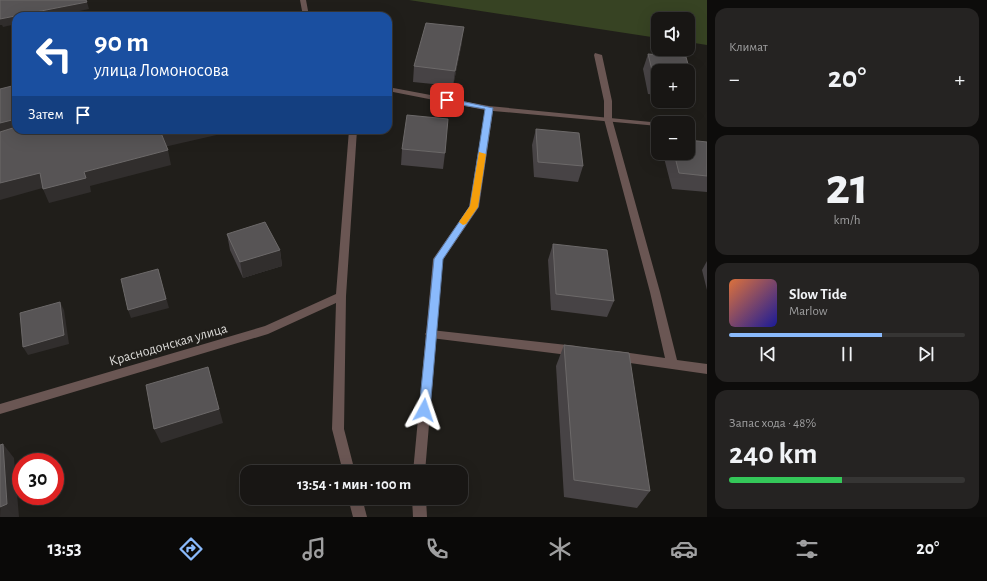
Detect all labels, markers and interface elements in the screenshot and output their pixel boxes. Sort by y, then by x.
map controls [651,12,695,160]
button: sound [651,12,695,56]
icon: left [28,28,80,80]
text: 90 m [94,29,149,57]
text: Климат [729,41,768,54]
text: улица Ломоносова [94,62,229,80]
text: 20° [828,63,866,93]
button: + [651,64,695,108]
text: − [729,68,740,90]
text: + [954,68,965,90]
pin [430,83,464,117]
icon: arrive [436,89,458,111]
icon: arrive [72,104,94,126]
text: Затем [28,107,64,122]
button: − [651,116,695,160]
text: 21 [825,161,869,213]
text: km/h [834,214,860,227]
text: Slow Tide [789,287,847,302]
text: Marlow [789,305,827,318]
street label: Краснодонская улица [108,321,230,369]
icon: previous [757,343,779,365]
icon: pause [836,343,858,365]
icon: next [915,343,937,365]
position arrow [403,389,445,431]
text: Запас хода · 48% [729,417,816,430]
text: 240 km [729,439,817,469]
speed limit sign: 30 [12,453,64,505]
text: 13:54 · 1 мин · 100 m [297,477,411,492]
icon: directions [177,535,205,563]
icon: music [300,535,328,563]
icon: phone [423,535,451,563]
icon: climate [546,535,574,563]
icon: car [670,535,698,563]
icon: filters [793,535,821,563]
text: 13:53 [48,540,82,558]
text: 20° [916,540,939,558]

